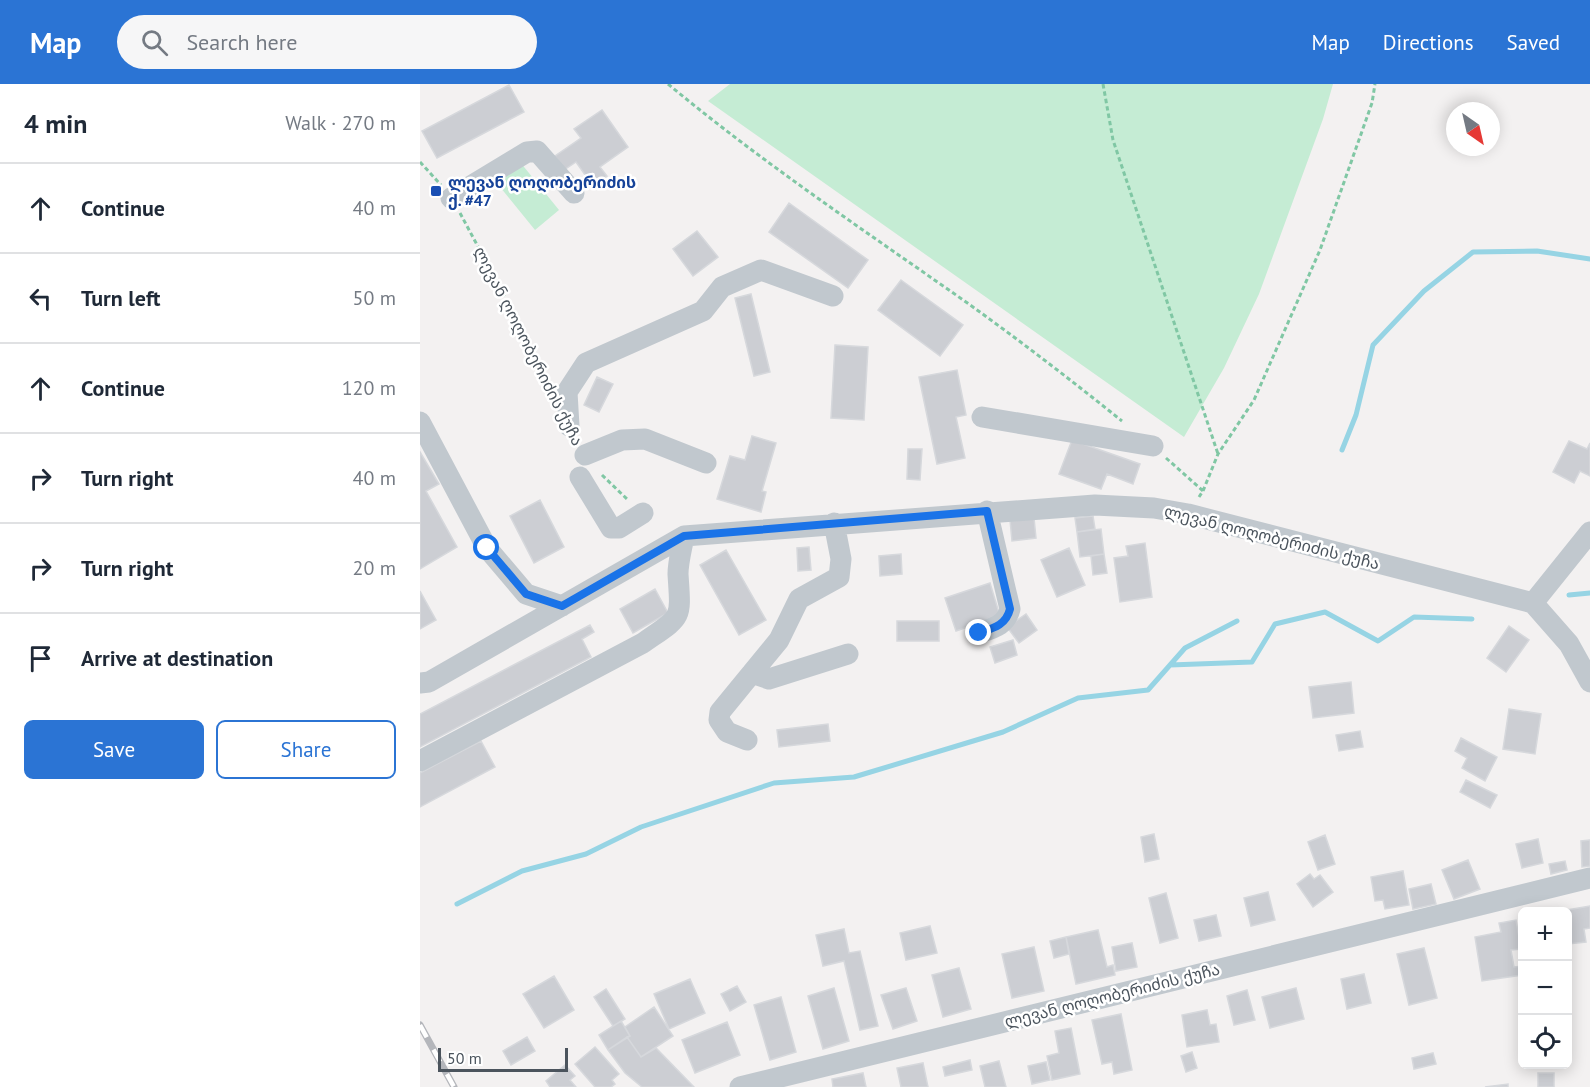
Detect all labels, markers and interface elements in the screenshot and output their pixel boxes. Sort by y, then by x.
search box [117,15,537,69]
text: Map [30,24,81,61]
icon: search [138,26,171,59]
text: Search here [186,28,297,56]
text: Map [1311,29,1350,56]
text: Directions [1383,29,1474,56]
text: Saved [1507,29,1560,56]
north arrow [1446,102,1500,156]
text: 4 min [24,107,87,140]
text: Walk · 270 m [285,110,396,136]
place label: ლევან ღოღობერიძის ქ. #47 [448,172,636,210]
marker: ლევან ღოღობერიძის ქ. #47 [429,184,443,198]
icon: ahead [24,192,57,225]
text: Continue [81,194,165,222]
text: 40 m [353,195,396,221]
street label: ლევან ღოღობერიძის ქუჩა [469,243,588,449]
icon: left [24,282,57,315]
text: Turn left [81,284,161,312]
text: 50 m [353,285,396,311]
icon: ahead [24,372,57,405]
text: Continue [81,374,165,402]
text: 120 m [342,375,396,401]
icon: right [24,462,57,495]
text: Turn right [81,464,173,492]
text: 40 m [353,465,396,491]
street label: ლევან ღოღობერიძის ქუჩა [1162,501,1382,574]
route start [473,534,499,560]
icon: right [24,552,57,585]
text: Turn right [81,554,173,582]
text: 20 m [353,555,396,581]
route end [965,619,991,645]
icon: arrive [24,642,57,675]
text: Arrive at destination [81,644,273,672]
button: Save [24,720,204,779]
button: Share [216,720,396,779]
map controls [1518,907,1572,1069]
button: + [1518,907,1572,961]
street label: ლევან ღოღობერიძის ქუჩა [1002,959,1222,1032]
button: − [1518,961,1572,1015]
button: locate [1518,1015,1572,1069]
scale bar [438,1045,568,1072]
text: 50 m [447,1048,482,1068]

